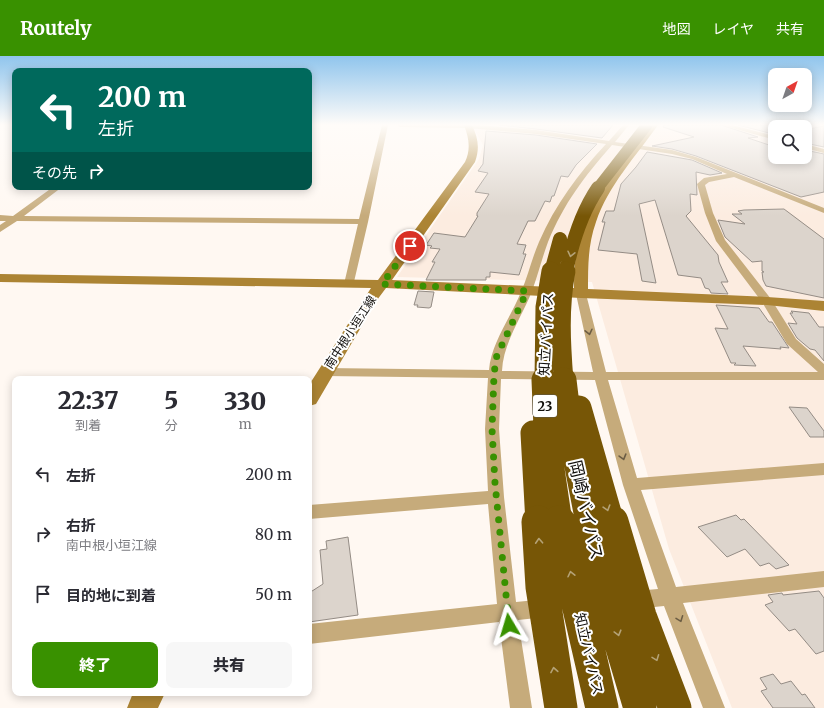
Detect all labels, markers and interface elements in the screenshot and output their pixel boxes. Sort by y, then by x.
text: Routely [20,16,92,40]
text: 地図 [662,20,690,38]
text: レイヤ [712,20,754,38]
text: 共有 [776,20,804,38]
north arrow [768,68,812,112]
map controls [768,68,812,164]
text: 200 m [98,79,186,115]
icon: left [32,84,84,136]
text: 左折 [98,117,134,140]
button: search [768,120,812,164]
icon: right [85,160,107,182]
text: その先 [32,163,77,182]
pin [393,229,427,263]
icon: arrive [399,235,421,257]
one-way arrow [567,250,576,257]
street label: 知立バイパス [535,292,557,376]
street label: 南中根小垣江線 [321,293,379,371]
one-way arrow [585,328,593,335]
text: 22:37 [58,385,119,416]
text: 5 [164,385,178,416]
text: 330 [224,386,266,417]
road number: 23 [533,395,557,417]
text: m [239,416,252,433]
text: 到着 [75,417,101,434]
text: 分 [165,417,178,434]
one-way arrow [618,453,627,460]
street label: 岡崎バイパス [564,458,608,562]
icon: left [32,463,54,485]
text: 200 m [245,465,292,484]
text: 左折 [66,466,96,485]
one-way arrow [602,504,611,511]
text: 右折 [66,516,96,535]
icon: right [32,523,54,545]
text: 80 m [255,525,292,544]
text: 南中根小垣江線 [66,537,157,554]
one-way arrow [535,538,544,544]
one-way arrow [567,571,576,578]
icon: arrive [32,583,54,605]
text: 50 m [255,585,292,604]
text: 目的地に到着 [66,586,156,605]
position arrow [488,604,530,646]
street label: 知立バイパス [571,611,607,697]
one-way arrow [675,616,683,623]
one-way arrow [613,630,621,636]
button: 終了 [32,642,158,688]
button: 共有 [166,642,292,688]
one-way arrow [651,655,659,662]
one-way arrow [550,666,559,673]

